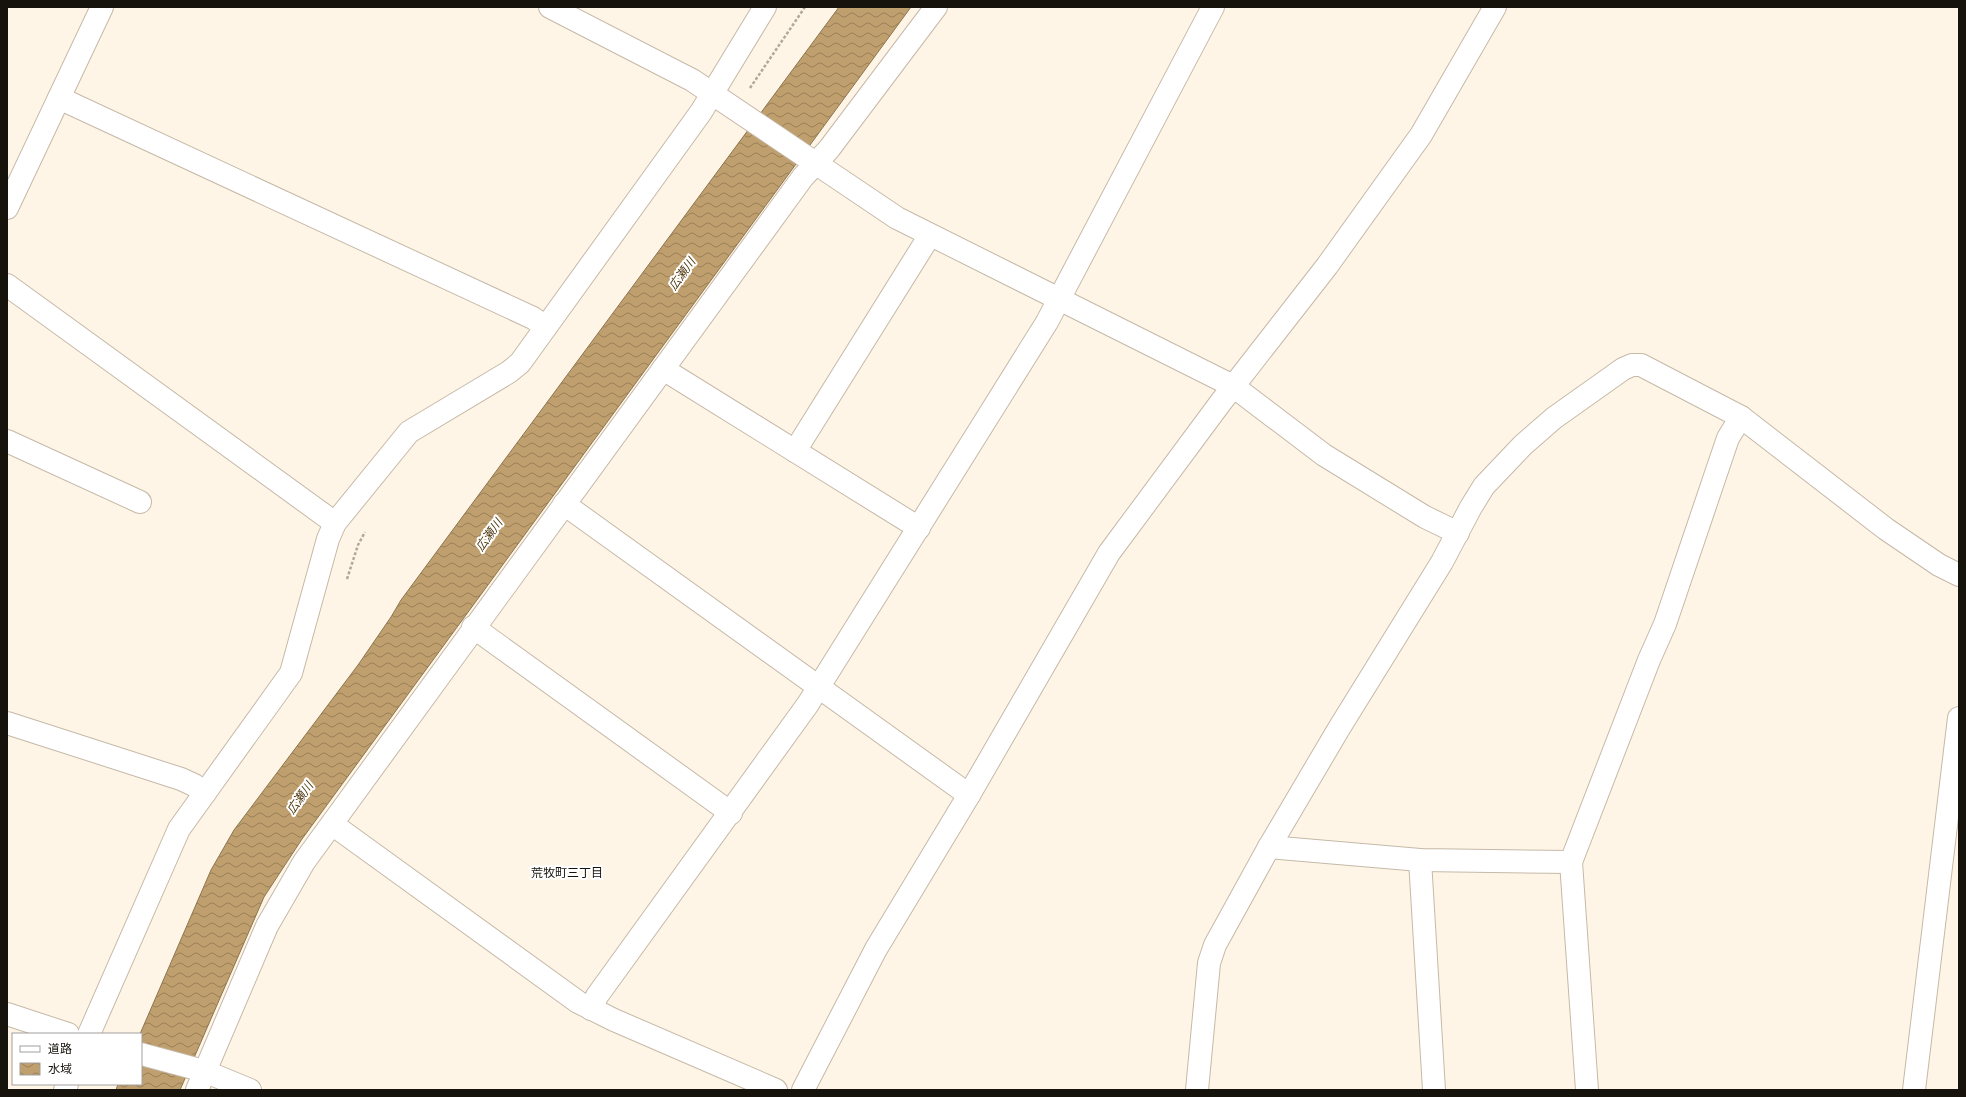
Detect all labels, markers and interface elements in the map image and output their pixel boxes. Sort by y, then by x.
water label: 広瀬川 [666,254,699,293]
water label: 広瀬川 [473,515,506,554]
water label: 広瀬川 [284,778,317,817]
district label: 荒牧町三丁目 [531,866,603,880]
legend [12,1033,142,1085]
text: 道路 [48,1042,72,1056]
text: 水域 [48,1062,72,1076]

